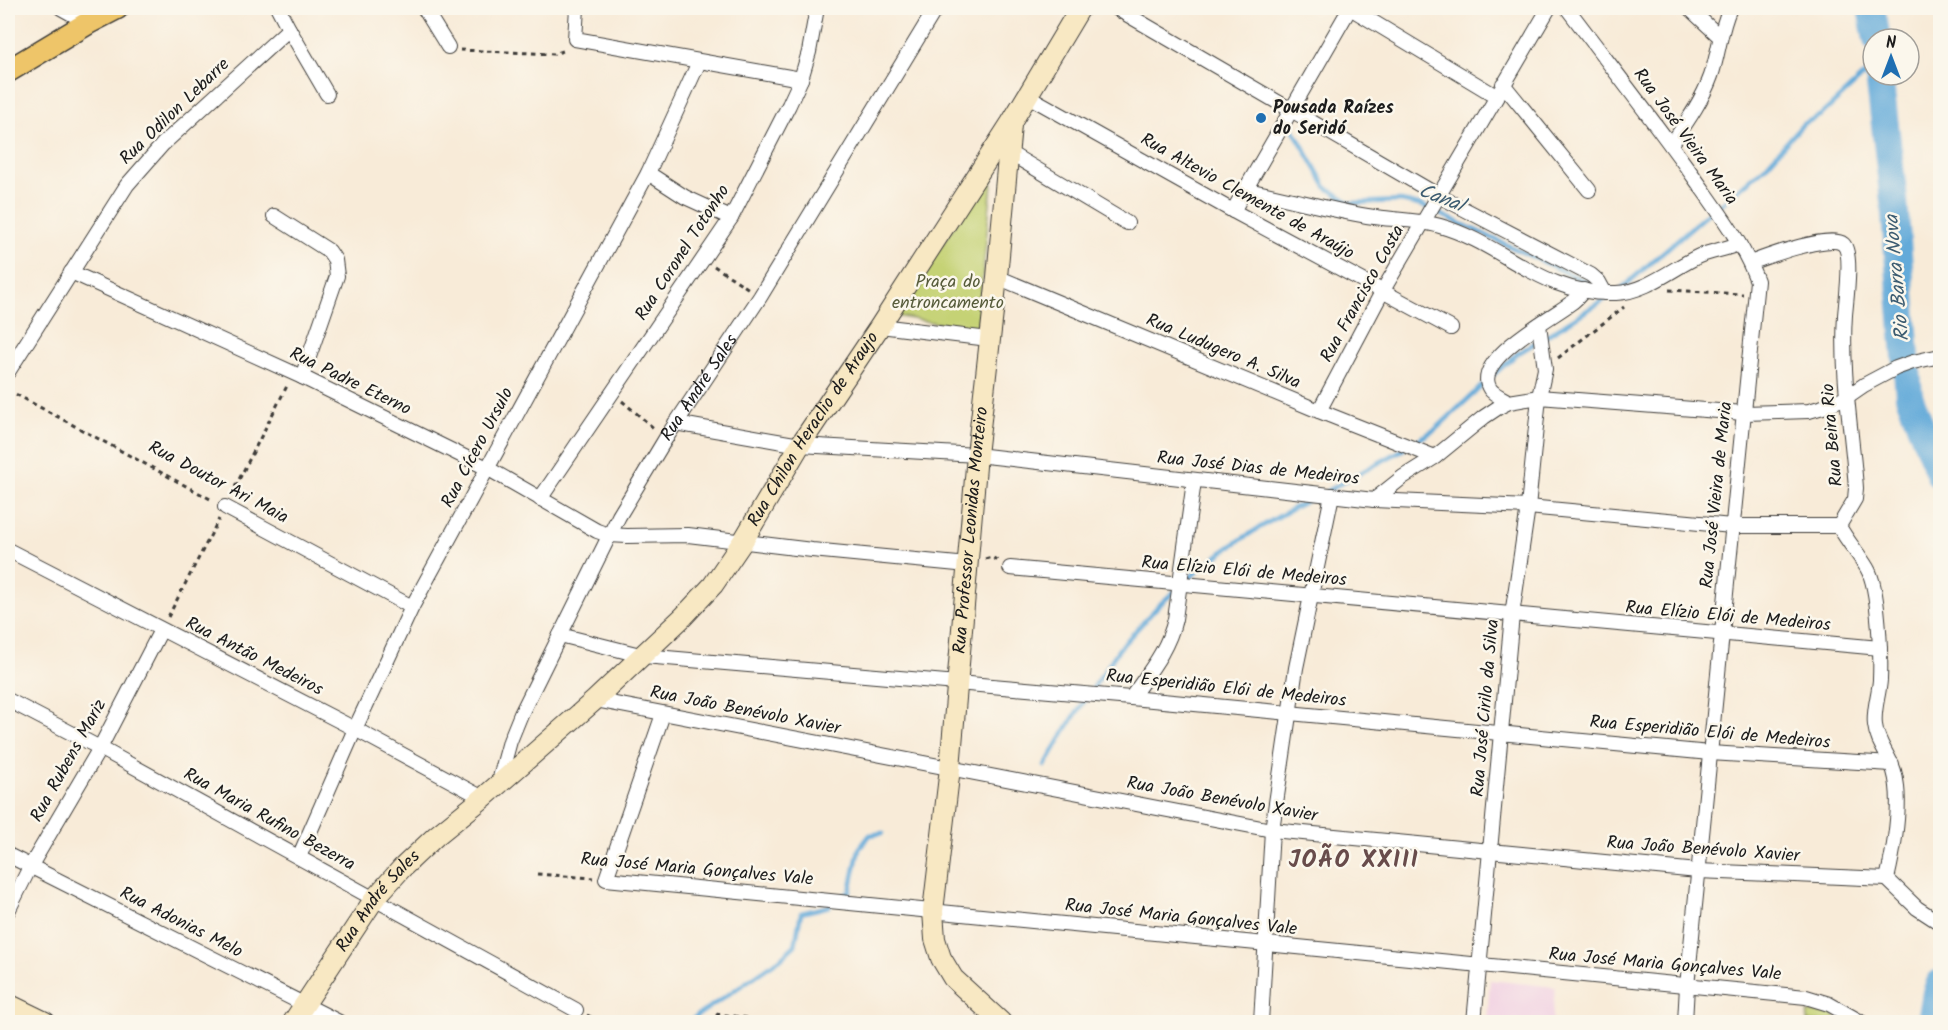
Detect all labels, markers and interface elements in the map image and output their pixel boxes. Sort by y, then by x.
north arrow [1861,27,1921,87]
text: N [1886,31,1896,56]
street label: Rua Odilon Lebarre [113,51,237,173]
street label: Rua José Vieira Maria [1625,62,1745,212]
place label: Pousada Raízes do Seridó [1273,94,1394,144]
marker: Pousada Raízes do Seridó [1254,111,1268,125]
street label: Rua Altevio Clemente de Araújo [1135,126,1359,268]
water label: Canal [1414,176,1472,224]
street label: Rua Coronel Totonho [628,179,738,327]
water label: Rio Barra Nova [1876,212,1919,343]
street label: Rua Francisco Costa [1313,220,1413,368]
park label: Praça do entroncamento [892,268,1004,318]
street label: Rua Ludugero A. Silva [1141,306,1305,398]
street label: Rua Chilon Heraclio de Araujo [740,326,887,532]
street label: Rua André Sales [653,328,746,447]
street label: Rua Padre Eterno [284,340,416,424]
street label: Rua Cícero Ursulo [434,382,522,514]
street label: Rua Beira Rio [1814,382,1852,488]
street label: Rua José Vieira de Maria [1693,400,1741,590]
street label: Rua Professor Leonidas Monteiro [945,405,997,655]
street label: Rua Doutor Ari Maia [143,434,293,532]
street label: Rua José Dias de Medeiros [1155,444,1361,494]
street label: Rua Elízio Elói de Medeiros [1140,549,1348,595]
street label: Rua Elízio Elói de Medeiros [1624,594,1832,640]
street label: Rua Antão Medeiros [180,610,328,704]
street label: Rua José Cirilo da Silva [1464,618,1508,798]
street label: Rua Esperidião Elói de Medeiros [1104,662,1348,716]
street label: Rua João Benévolo Xavier [647,678,844,744]
street label: Rua Rubens Mariz [23,694,115,828]
street label: Rua Esperidião Elói de Medeiros [1588,708,1832,758]
street label: Rua Maria Rufino Bezerra [178,761,360,879]
street label: Rua João Benévolo Xavier [1124,769,1321,831]
street label: Rua João Benévolo Xavier [1605,829,1802,871]
district label: JOÃO XXIII [1288,841,1420,880]
street label: Rua André Sales [328,843,427,958]
street label: Rua José Maria Gonçalves Vale [579,845,815,895]
street label: Rua Adonias Melo [114,879,248,967]
street label: Rua José Maria Gonçalves Vale [1063,891,1299,945]
street label: Rua José Maria Gonçalves Vale [1547,940,1783,990]

